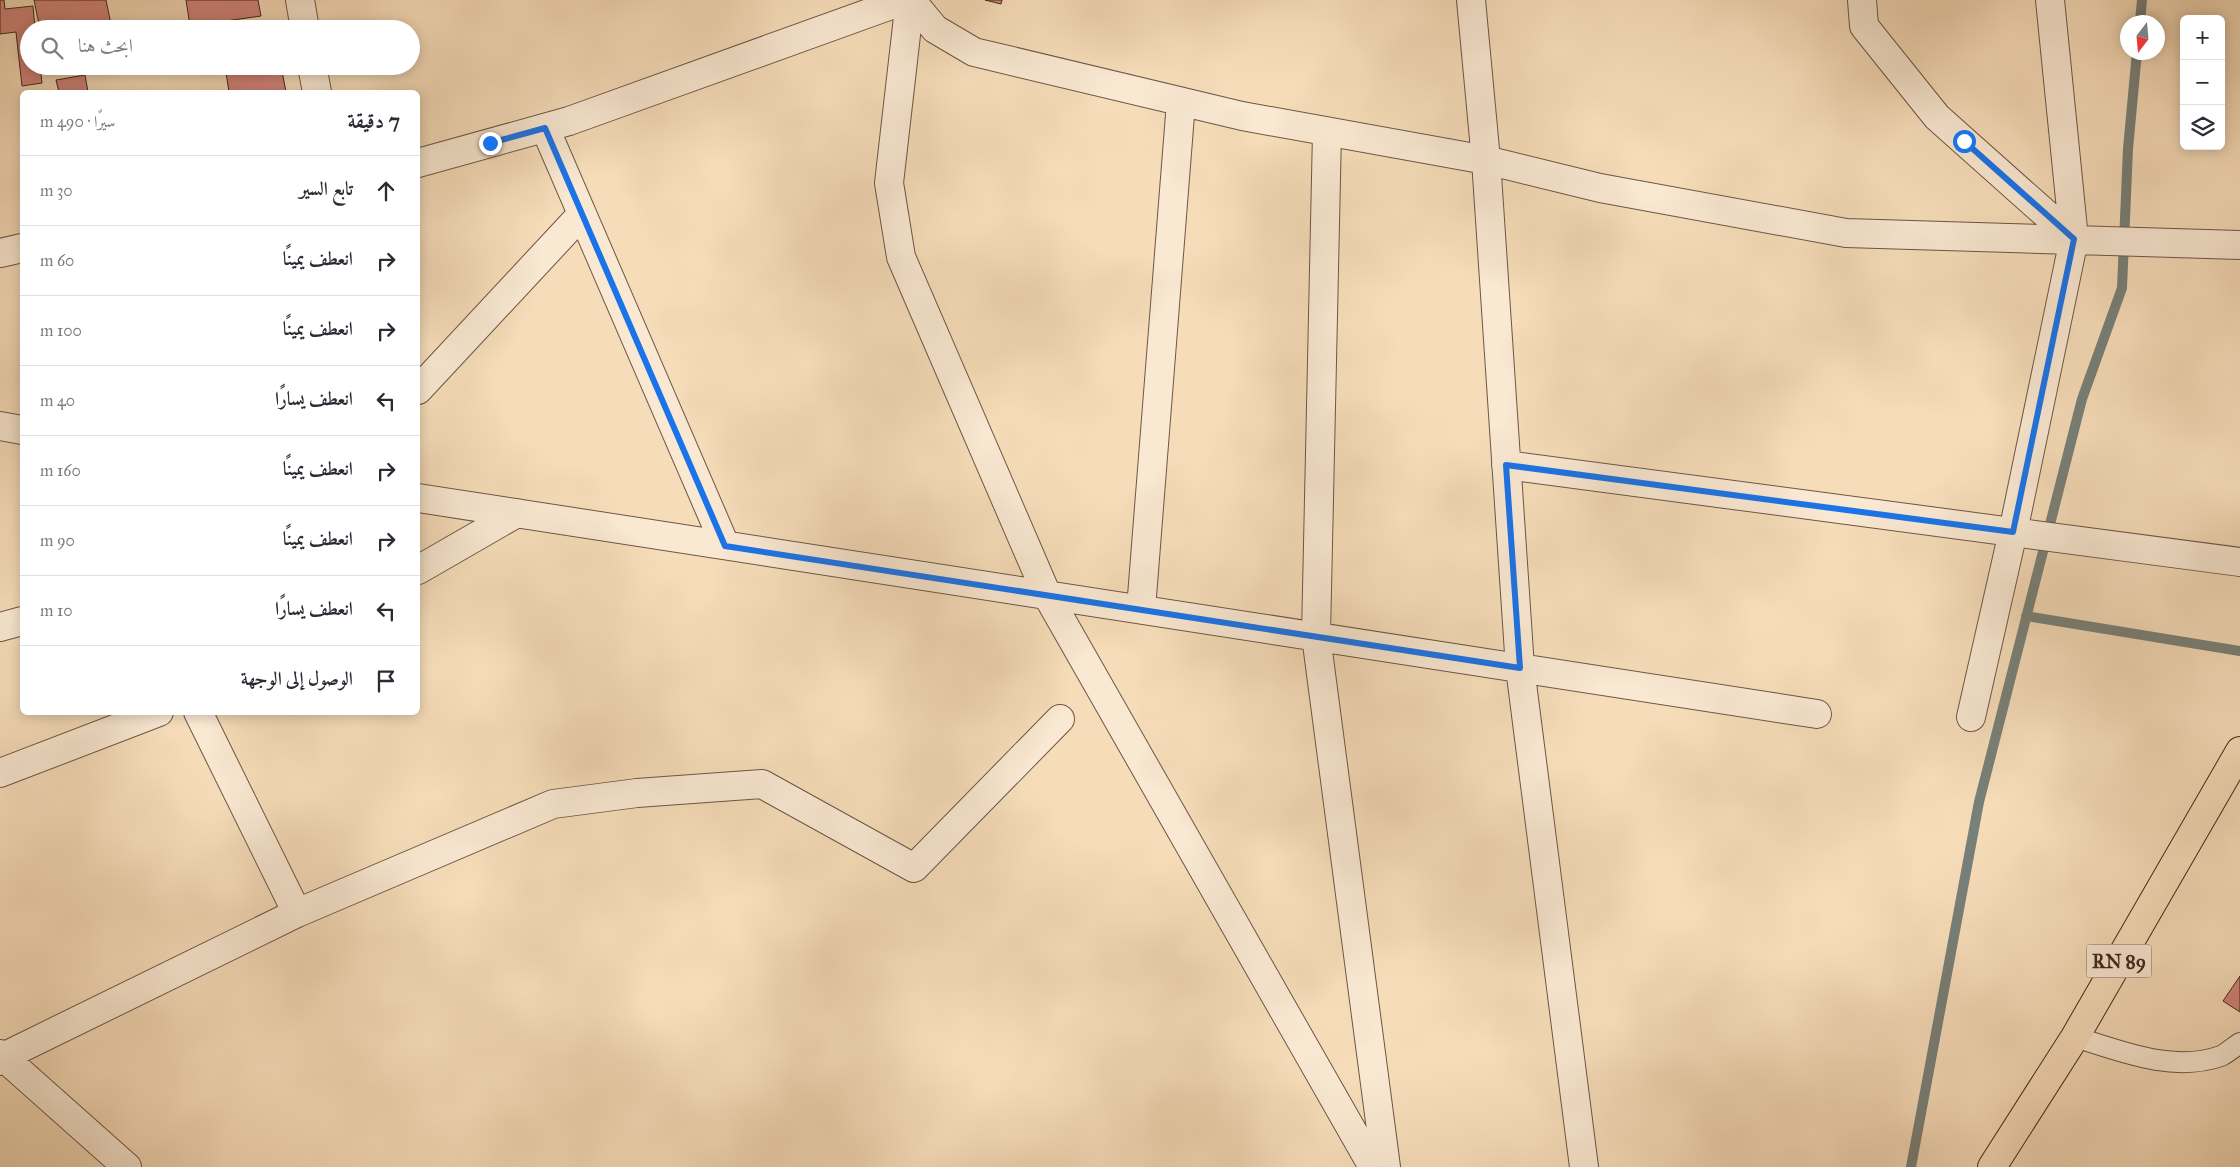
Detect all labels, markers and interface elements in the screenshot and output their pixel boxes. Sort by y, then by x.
north arrow [2120,15,2165,60]
map controls [2180,15,2225,150]
button: + [2180,15,2225,60]
search box [20,20,420,75]
icon: search [38,34,66,62]
text: ابحث هنا [78,34,133,57]
button: − [2180,60,2225,105]
button: layers [2180,105,2225,150]
text: 7 دقيقة [348,108,400,134]
text: سيرًا · 490 m [40,112,115,131]
route start [1953,130,1976,153]
route end [479,132,502,155]
text: تابع السير [299,177,353,200]
icon: ahead [372,177,400,205]
text: 30 m [40,181,73,200]
text: انعطف يمينًا [283,247,353,270]
icon: right [372,247,400,275]
text: 60 m [40,251,74,270]
text: انعطف يمينًا [283,317,353,340]
icon: right [372,317,400,345]
text: 100 m [40,321,82,340]
text: انعطف يسارًا [275,387,353,410]
icon: left [372,387,400,415]
text: 40 m [40,391,75,410]
text: انعطف يمينًا [283,457,353,480]
icon: right [372,457,400,485]
text: 160 m [40,461,81,480]
text: انعطف يمينًا [283,527,353,550]
icon: right [372,527,400,555]
text: 90 m [40,531,75,550]
text: انعطف يسارًا [275,597,353,620]
icon: left [372,597,400,625]
text: 10 m [40,601,72,620]
text: الوصول إلى الوجهة [241,667,353,690]
icon: arrive [372,667,400,695]
road number: RN 89 [2086,944,2152,978]

